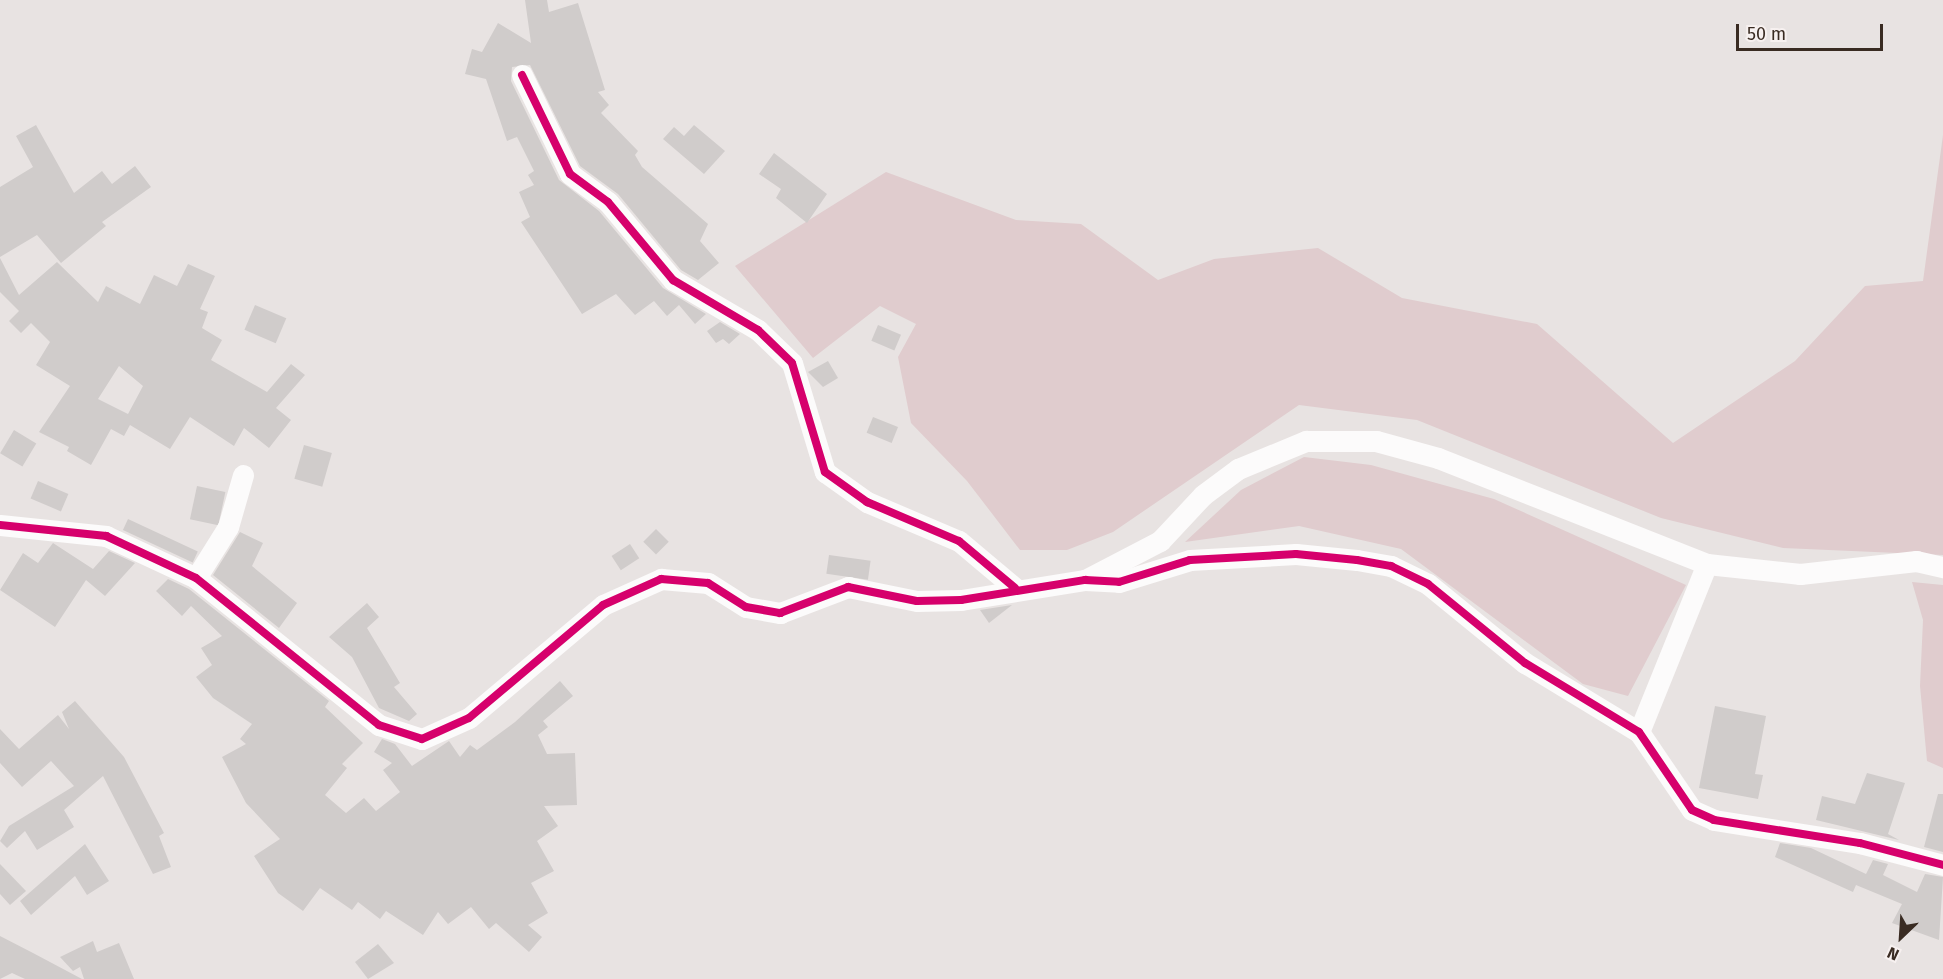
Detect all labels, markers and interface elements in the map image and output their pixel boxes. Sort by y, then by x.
scale bar [1739,12,1886,50]
text: 50 m [1747,23,1786,45]
north arrow [1871,907,1931,967]
text: N [1884,943,1902,965]

